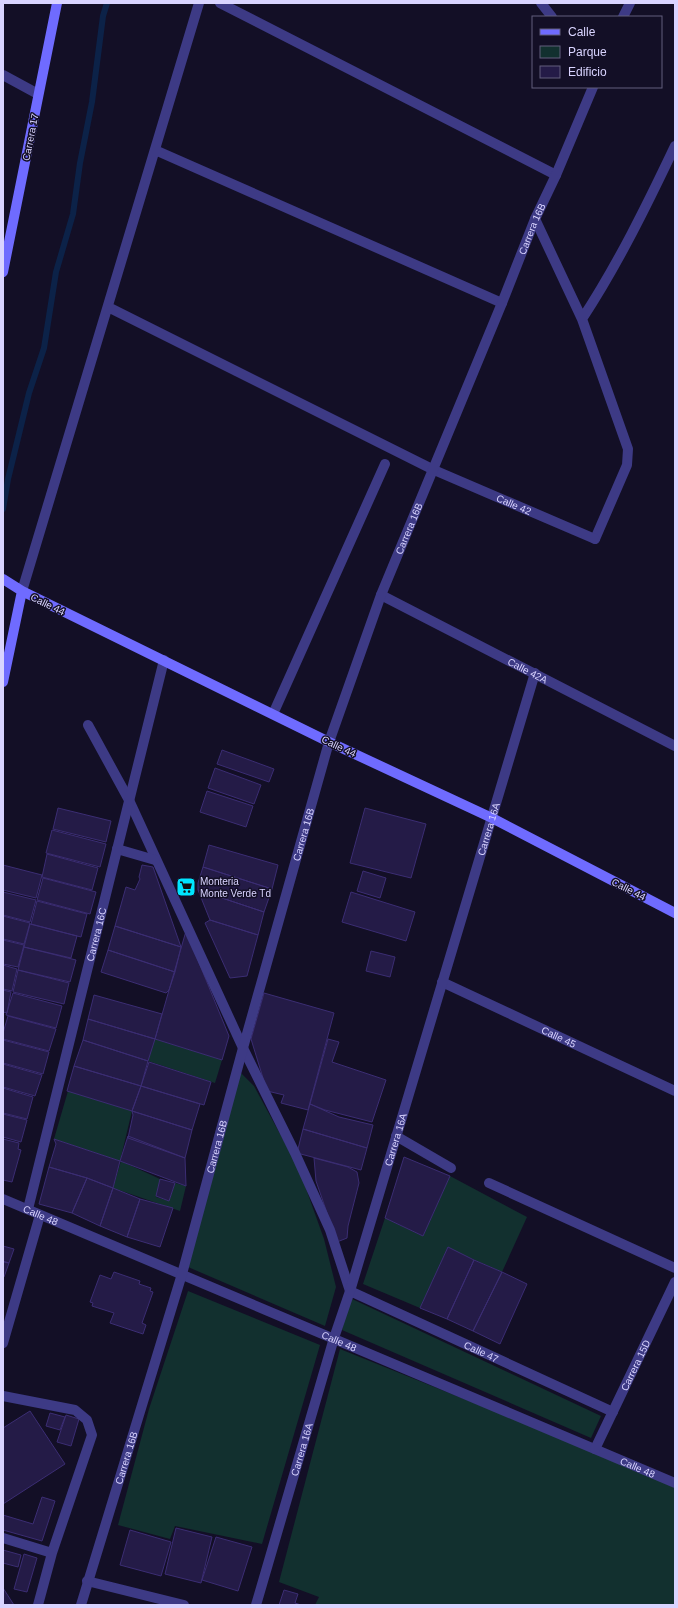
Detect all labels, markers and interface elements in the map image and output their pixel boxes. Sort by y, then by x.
legend [532,16,662,88]
text: Calle [568,25,596,39]
text: Parque [568,45,607,59]
text: Edificio [568,65,607,79]
street label: Carrera 17 [21,112,41,162]
street label: Carrera 16B [517,201,548,256]
street label: Calle 42 [495,492,533,517]
street label: Carrera 16B [394,501,425,556]
street label: Calle 44 [29,591,67,618]
street label: Calle 42A [506,656,550,686]
street label: Calle 44 [320,734,358,759]
street label: Carrera 16A [476,801,502,857]
street label: Carrera 16B [291,807,316,862]
supermarket icon: Monteria Monte Verde Td [175,876,197,898]
place label: Monteria Monte Verde Td [200,876,271,899]
street label: Calle 44 [610,876,648,903]
street label: Carrera 16C [85,906,108,962]
street label: Calle 45 [540,1024,578,1050]
street label: Carrera 16A [383,1112,409,1167]
street label: Carrera 16B [204,1119,229,1175]
street label: Calle 48 [22,1203,60,1228]
street label: Calle 48 [320,1329,358,1354]
street label: Carrera 15D [619,1338,652,1393]
street label: Calle 47 [462,1339,501,1365]
street label: Carrera 16A [289,1422,315,1477]
street label: Carrera 16B [113,1430,140,1486]
street label: Calle 48 [618,1455,657,1480]

